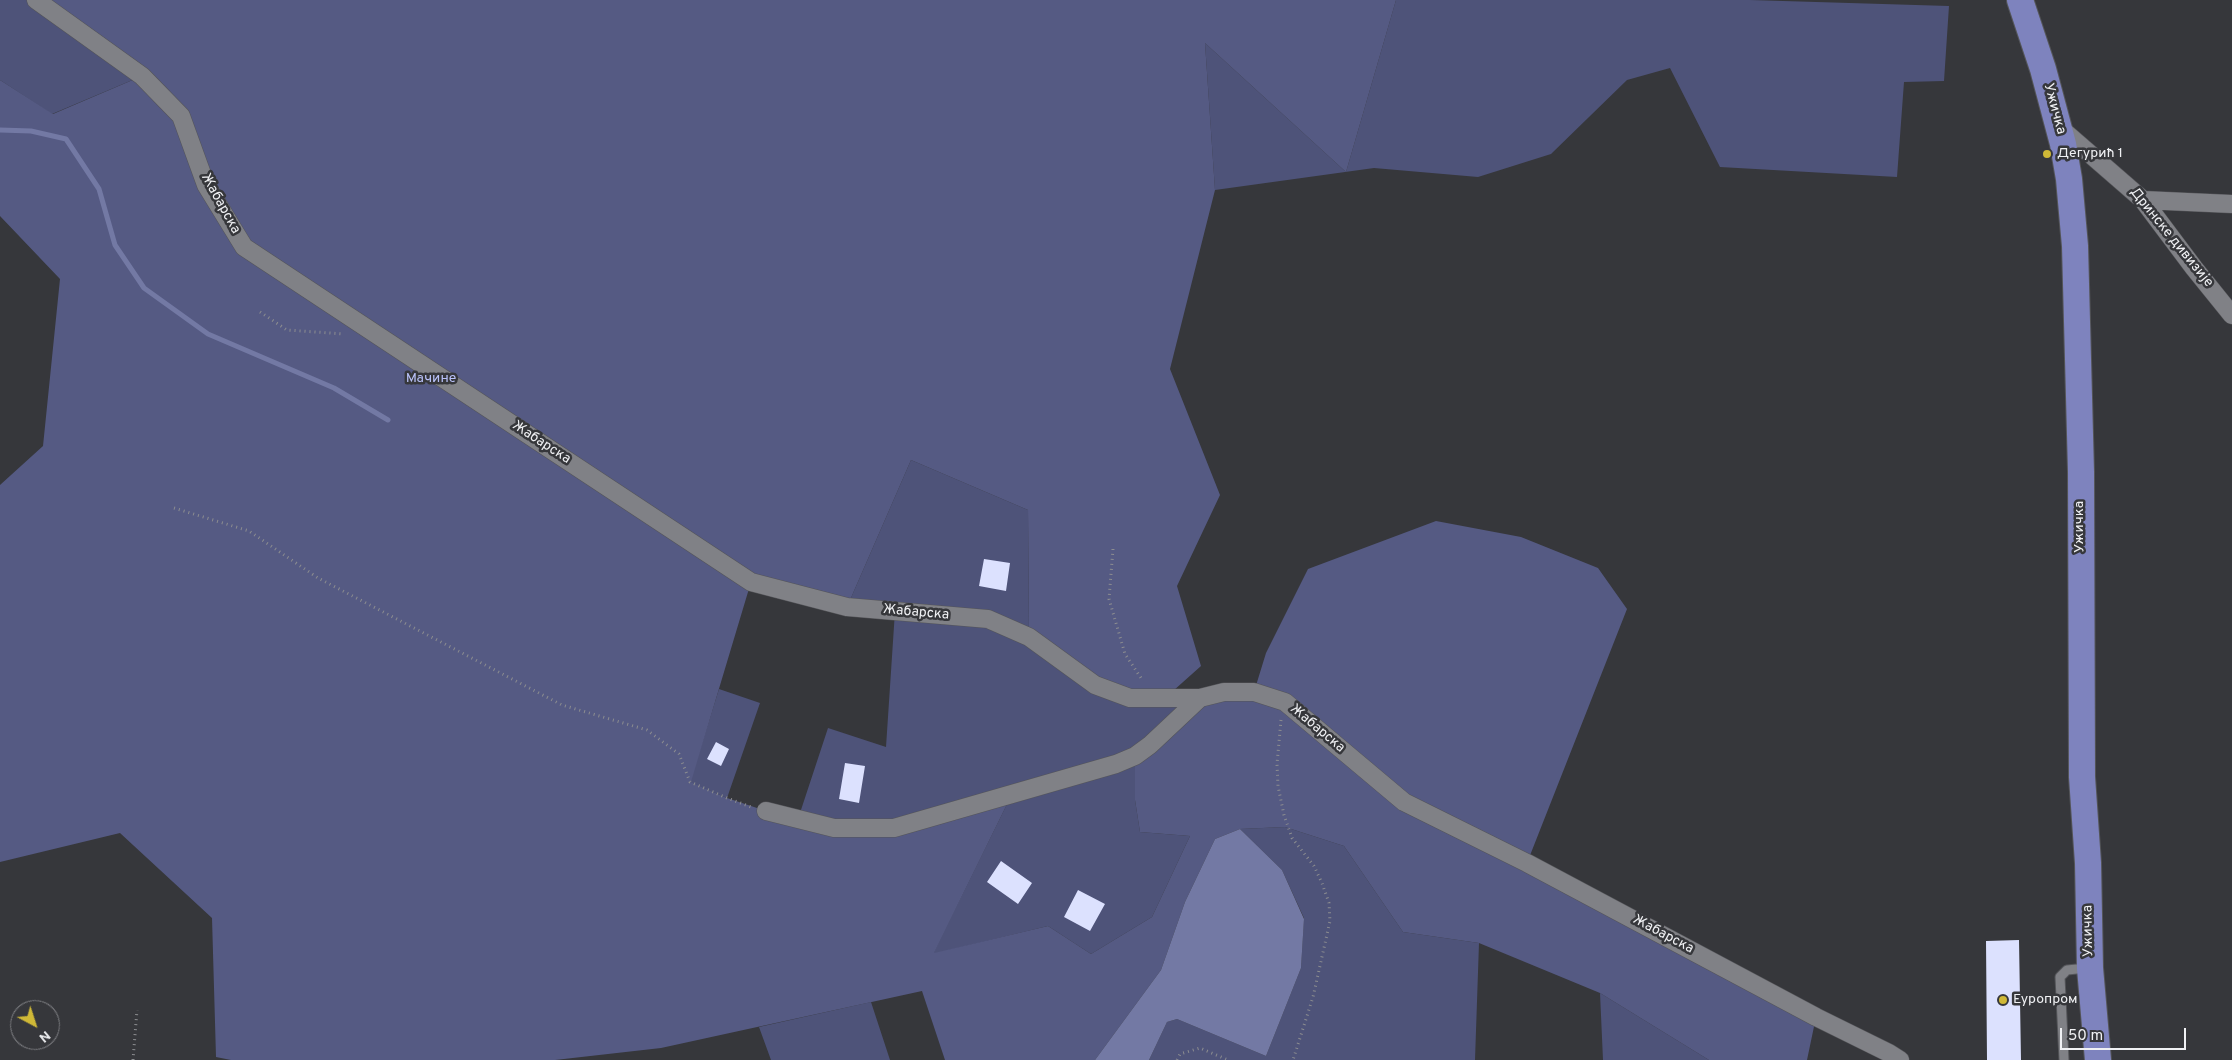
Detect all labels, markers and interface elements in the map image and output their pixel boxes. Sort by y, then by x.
street label: Ужичка [2039,82,2069,136]
place label: Дегурић 1 [2057,146,2123,162]
marker: Дегурић 1 [2041,148,2053,160]
street label: Жабарска [197,171,243,237]
street label: Дринске дивизије [2126,185,2216,291]
park label: Мачине [406,371,456,387]
street label: Жабарска [509,418,573,468]
street label: Ужичка [2072,501,2088,553]
street label: Жабарска [882,602,950,624]
street label: Жабарска [1286,701,1348,757]
street label: Ужичка [2080,905,2098,957]
street label: Жабарска [1630,912,1696,958]
place label: Еуропром [2013,992,2078,1008]
marker: Еуропром [1997,994,2009,1006]
north arrow [10,1000,60,1050]
scale bar [2062,1018,2188,1050]
text: N [35,1026,54,1046]
text: 50 m [2068,1027,2103,1046]

